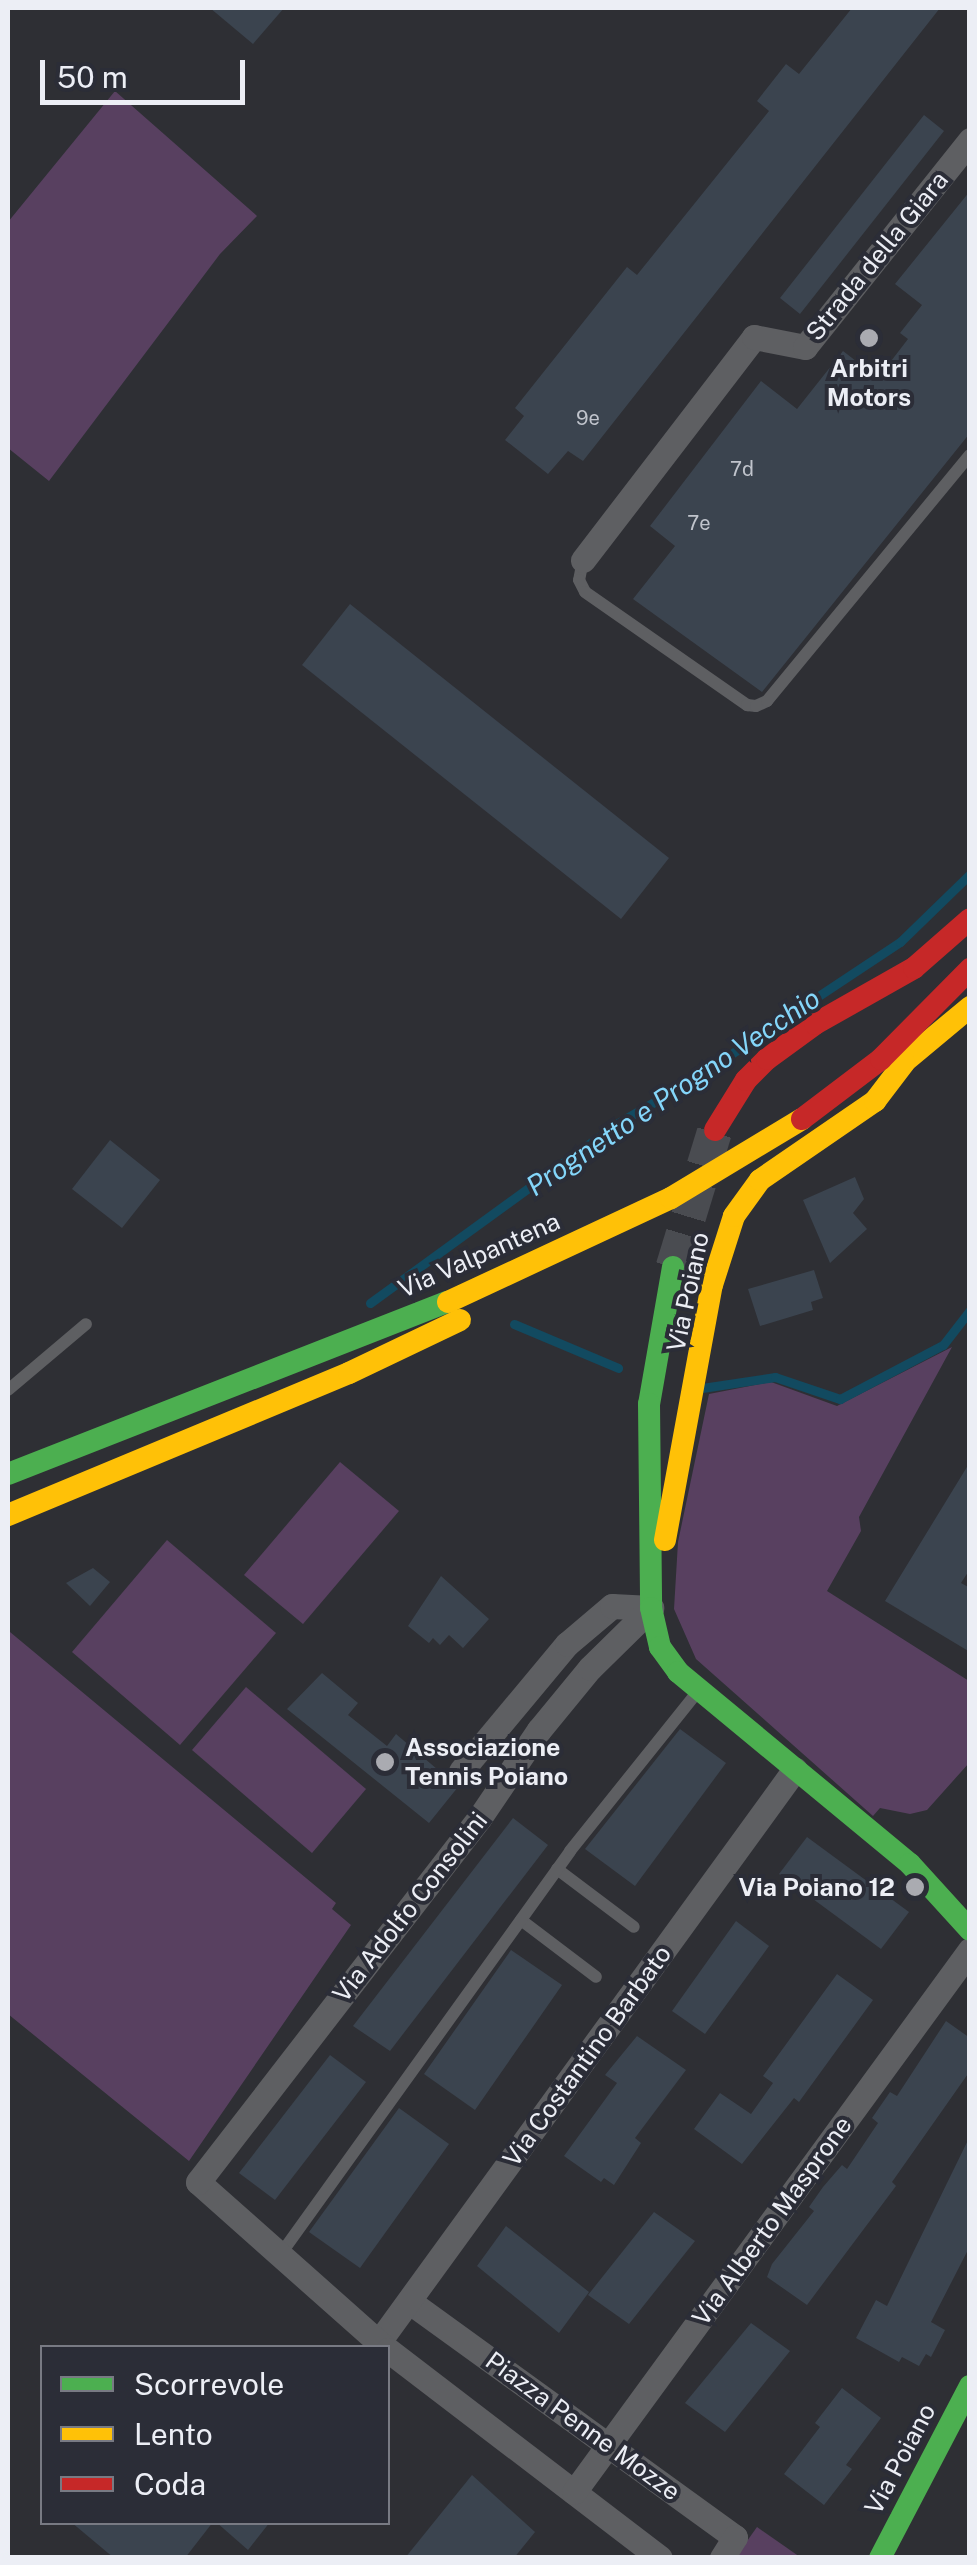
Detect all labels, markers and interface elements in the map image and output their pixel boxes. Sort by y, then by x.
scale bar [45,40,250,102]
text: 50 m [57,59,128,95]
street label: Strada della Giara [800,165,954,347]
marker: Arbitri Motors [858,327,880,349]
place label: Arbitri Motors [827,354,911,413]
house number: 9e [576,406,600,430]
house number: 7d [730,457,754,481]
house number: 7e [687,511,711,535]
water label: Prognetto e Progno Vecchio [519,981,827,1203]
street label: Via Valpantena [393,1206,565,1304]
street label: Via Poiano [661,1230,715,1354]
place label: Associazione Tennis Poiano [405,1733,568,1792]
marker: Associazione Tennis Poiano [374,1751,396,1773]
street label: Via Adolfo Consolini [326,1806,494,2008]
place label: Via Poiano 12 [738,1872,895,1902]
marker: Via Poiano 12 [904,1876,926,1898]
street label: Via Costantino Barbato [497,1939,677,2173]
street label: Via Alberto Masprone [686,2110,858,2332]
legend [40,2345,390,2525]
street label: Piazza Penne Mozze [480,2345,686,2507]
text: Scorrevole [134,2366,284,2402]
street label: Via Poiano [858,2398,942,2520]
text: Lento [134,2416,213,2452]
text: Coda [134,2466,206,2502]

